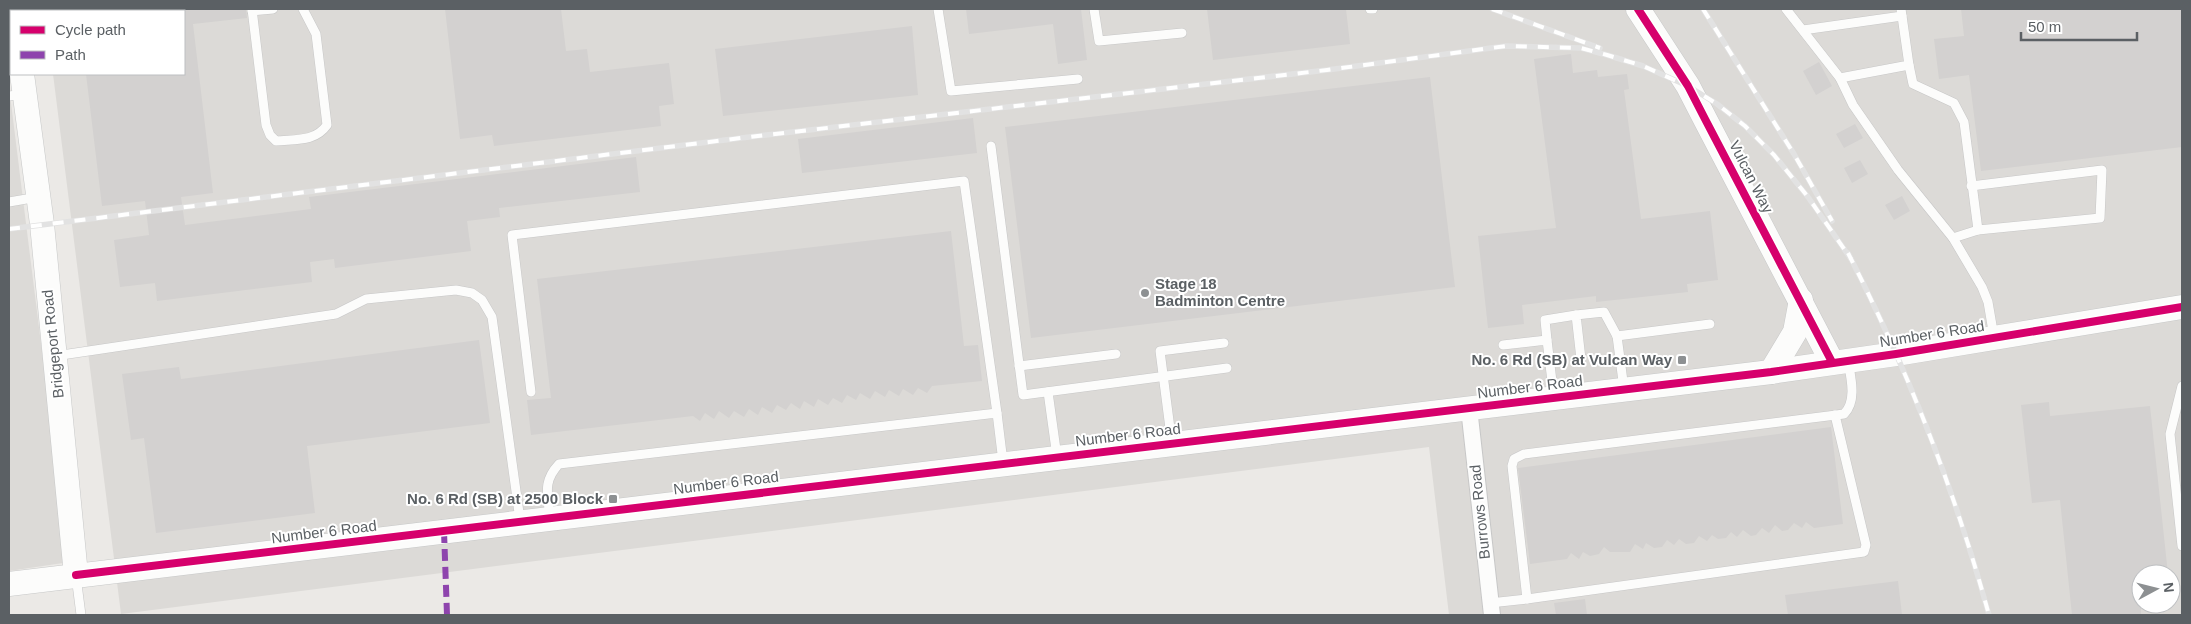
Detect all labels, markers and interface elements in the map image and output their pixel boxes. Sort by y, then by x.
legend [10,10,185,75]
scale bar [2021,10,2137,42]
text: 50 m [2028,18,2061,35]
text: Cycle path [55,21,126,38]
text: Path [55,46,86,63]
street label: Vulcan Way [1726,138,1777,216]
place label: Stage 18 Badminton Centre [1155,275,1285,309]
marker: Stage 18 Badminton Centre [1139,287,1151,299]
street label: Bridgeport Road [38,289,67,399]
street label: Number 6 Road [1878,317,1986,350]
place label: No. 6 Rd (SB) at Vulcan Way [1471,351,1673,368]
marker: No. 6 Rd (SB) at Vulcan Way [1676,354,1688,366]
street label: Number 6 Road [1476,372,1584,401]
street label: Number 6 Road [1074,420,1182,449]
street label: Burrows Road [1466,464,1493,560]
street label: Number 6 Road [672,468,780,497]
place label: No. 6 Rd (SB) at 2500 Block [407,490,604,507]
marker: No. 6 Rd (SB) at 2500 Block [607,493,619,505]
street label: Number 6 Road [270,517,378,546]
north arrow [2131,564,2181,614]
text: N [2160,581,2177,593]

